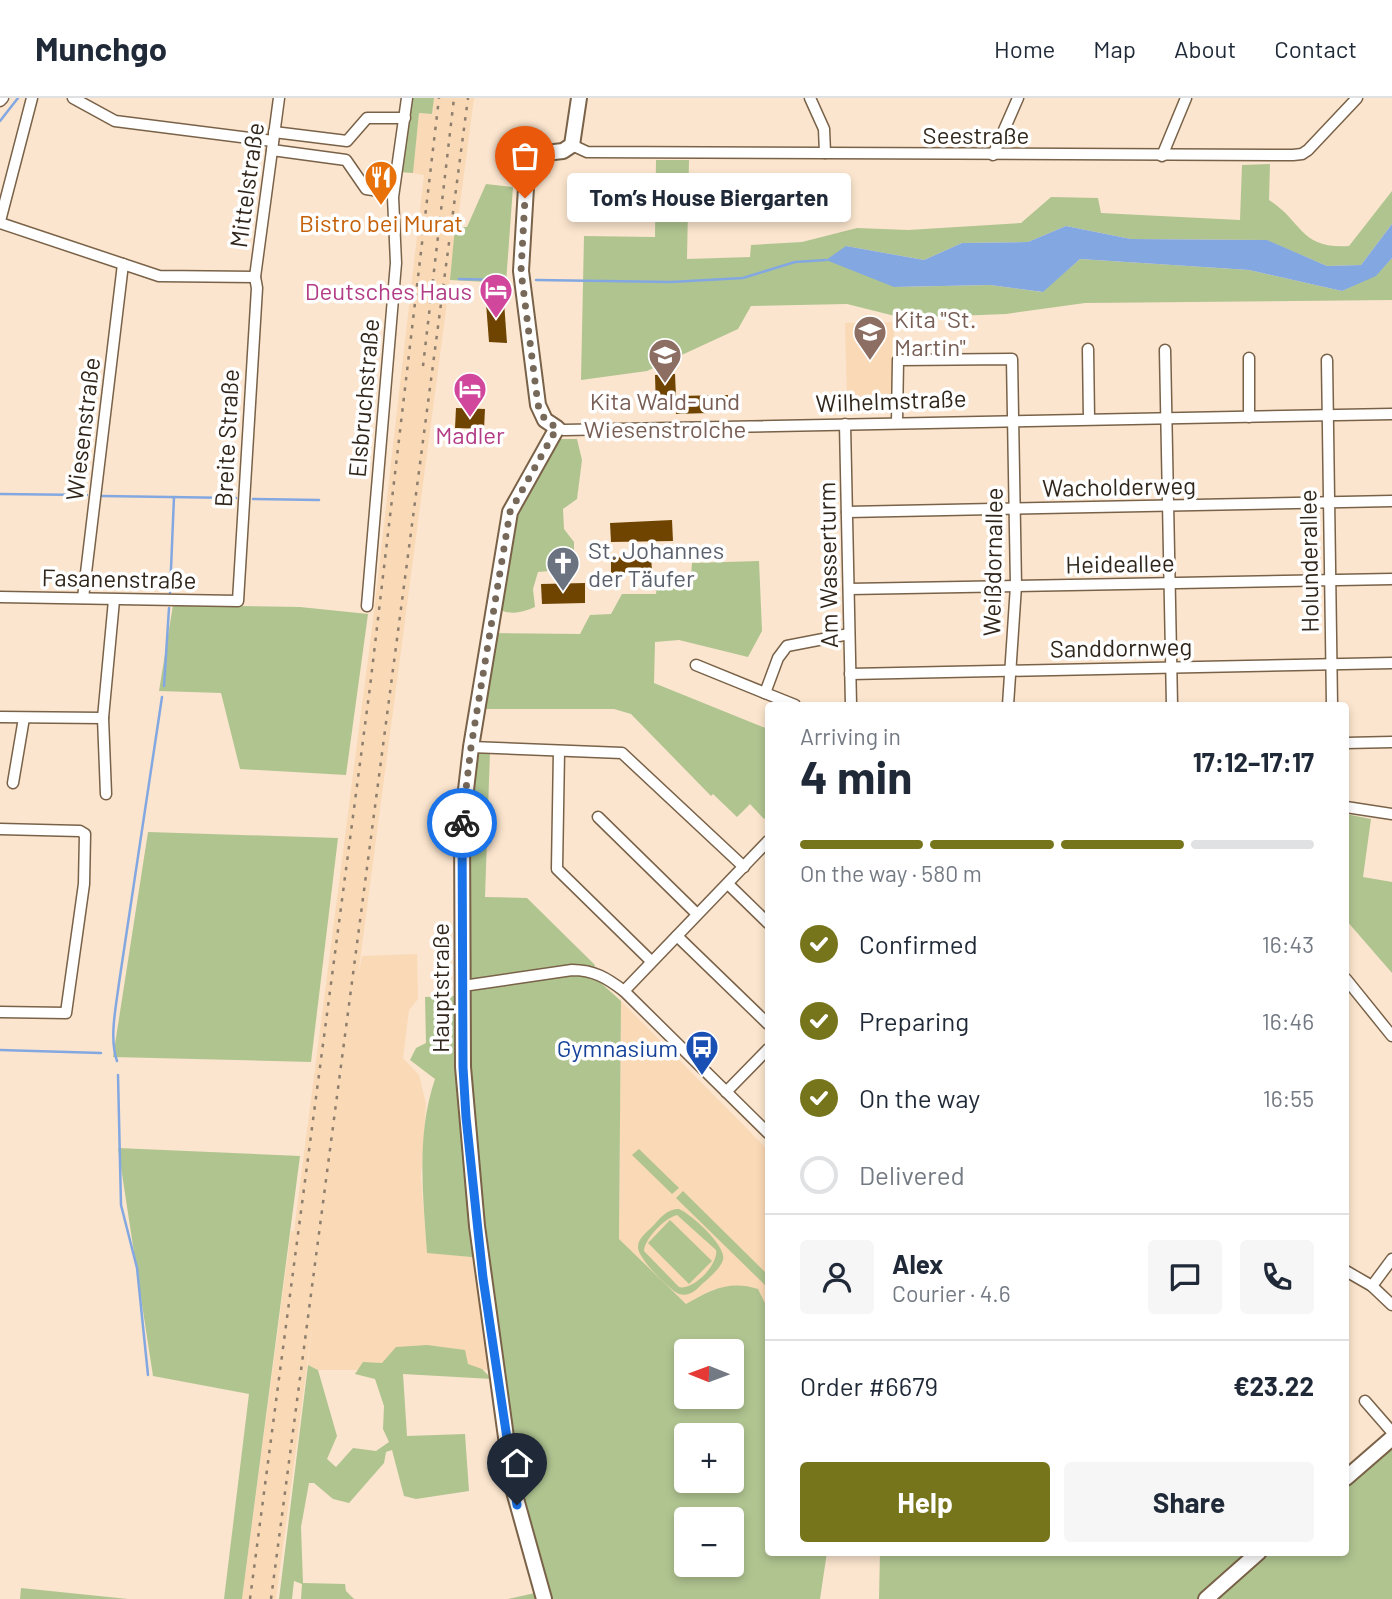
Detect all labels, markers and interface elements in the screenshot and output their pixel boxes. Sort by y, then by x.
text: Munchgo [35,28,167,68]
text: Home [994,34,1055,63]
text: Map [1093,34,1136,63]
text: About [1174,34,1236,63]
text: Contact [1274,34,1357,63]
street label: Seestraße [923,120,1029,149]
street label: Mittelstraße [223,121,269,249]
pin [495,126,555,198]
icon: bag [506,137,544,175]
restaurant icon: Bistro bei Murat [362,158,400,207]
callout: Tom’s House Biergarten [567,174,850,222]
text: Tom’s House Biergarten [589,183,829,211]
place label: Bistro bei Murat [299,208,463,237]
hotel icon: Deutsches Haus [477,271,515,320]
place label: Deutsches Haus [305,276,472,305]
place label: Kita "St. Martin" [894,304,976,361]
school or university icon: Kita "St. Martin" [851,313,889,362]
street label: Elsbruchstraße [342,317,384,479]
school or university icon: Kita Wald- und Wiesenstrolche [646,336,684,385]
street label: Wiesenstraße [59,356,105,502]
street label: Breite Straße [208,368,244,508]
hotel icon: Madler [451,370,489,419]
street label: Wilhelmstraße [815,383,967,417]
place label: Kita Wald- und Wiesenstrolche [584,386,746,443]
place label: Madler [435,420,505,449]
street label: Wacholderweg [1042,470,1196,502]
street label: Am Wasserturm [811,482,843,648]
street label: Weißdornallee [976,487,1008,637]
street label: Holunderallee [1292,489,1324,633]
place label: St. Johannes der Täufer [588,535,724,592]
church icon: St. Johannes der Täufer [544,544,582,593]
street label: Heideallee [1065,548,1175,578]
street label: Fasanenstraße [41,562,197,594]
street label: Sanddornweg [1050,631,1192,663]
text: Arriving in [800,722,901,750]
text: 17:12–17:17 [1193,746,1314,777]
text: 4 min [800,748,912,803]
courier [427,788,497,858]
icon: bike [443,804,481,842]
text: On the way · 580 m [800,859,982,887]
street label: Hauptstraße [425,923,454,1053]
icon: check [800,925,838,963]
text: Confirmed [859,928,978,959]
text: 16:43 [1262,930,1314,958]
icon: check [800,1002,838,1040]
text: Preparing [859,1005,969,1036]
text: 16:46 [1262,1007,1314,1035]
bus stop icon: Gymnasium [683,1028,721,1077]
place label: Gymnasium [557,1033,678,1062]
icon: check [800,1079,838,1117]
text: On the way [859,1082,980,1113]
text: 16:55 [1263,1084,1314,1112]
text: Delivered [859,1159,965,1190]
button: person [800,1240,874,1314]
button: chat [1148,1240,1222,1314]
button: phone [1240,1240,1314,1314]
text: Alex [892,1248,943,1279]
text: Courier · 4.6 [892,1279,1011,1307]
north arrow [674,1339,744,1409]
map controls [674,1339,744,1577]
text: Order #6679 [800,1370,938,1401]
text: €23.22 [1233,1370,1314,1401]
button: + [674,1423,744,1493]
pin [487,1433,547,1505]
icon: home [498,1444,536,1482]
button: Help [800,1462,1050,1542]
button: Share [1064,1462,1314,1542]
button: − [674,1507,744,1577]

